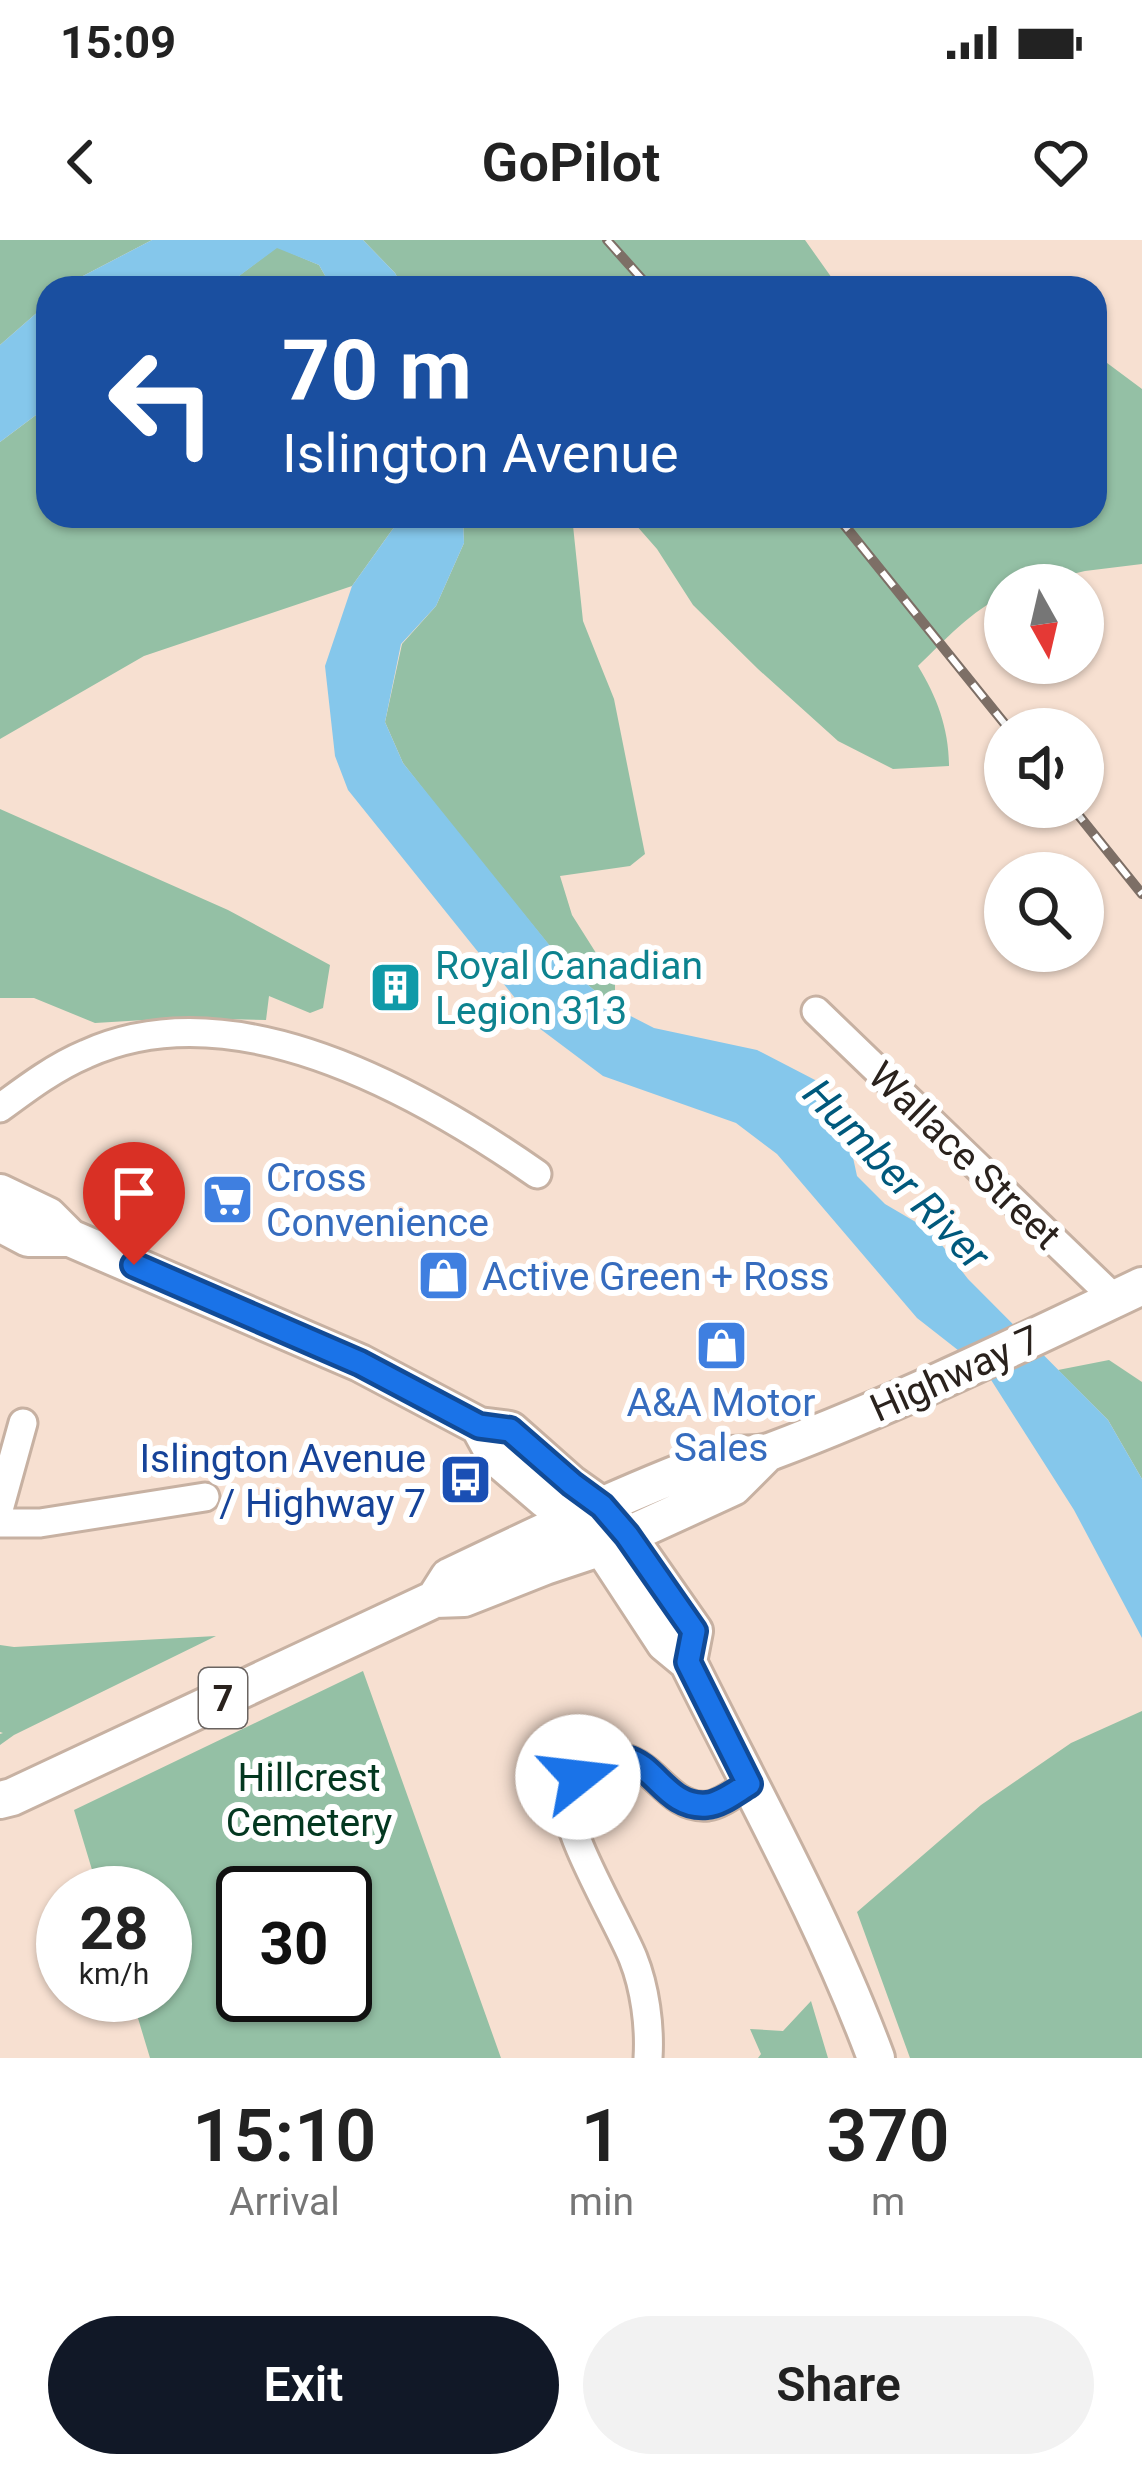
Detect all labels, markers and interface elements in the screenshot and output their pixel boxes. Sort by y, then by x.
text: 15:09 [60,16,176,69]
icon: back [48,129,114,195]
icon: heart [1028,129,1094,195]
text: GoPilot [482,131,660,194]
text: 70 m [282,321,472,420]
icon: left [84,324,240,480]
text: Islington Avenue [282,422,679,485]
north arrow [984,564,1104,684]
map controls [984,564,1104,972]
button: sound [984,708,1104,828]
button: search [984,852,1104,972]
place label: Royal Canadian Legion 313 [435,943,703,1034]
building icon: Royal Canadian Legion 313 [368,959,424,1015]
street label: Wallace Street [859,1053,1070,1259]
water label: Humber River [794,1069,1000,1281]
pin [83,1142,185,1265]
place label: Cross Convenience [266,1155,489,1246]
icon: arrive [101,1160,167,1226]
supermarket icon: Cross Convenience [199,1171,255,1227]
shop icon: Active Green + Ross [415,1248,471,1304]
place label: Active Green + Ross [482,1254,829,1300]
street label: Highway 7 [863,1316,1047,1432]
shop icon: A&A Motor Sales [693,1317,749,1373]
place label: A&A Motor Sales [627,1380,815,1471]
place label: Islington Avenue / Highway 7 [139,1436,426,1527]
bus stop icon: Islington Avenue / Highway 7 [437,1452,493,1508]
road number: 7 [199,1668,247,1728]
position arrow [515,1714,641,1840]
park label: Hillcrest Cemetery [226,1755,392,1846]
speed limit sign: 30 [216,1866,372,2022]
text: 28 [80,1893,148,1964]
text: km/h [79,1956,149,1991]
text: 15:10 [192,2094,376,2179]
text: 1 [581,2094,622,2179]
text: 370 [826,2094,950,2179]
text: Arrival [229,2179,340,2225]
text: min [569,2179,634,2225]
text: m [871,2179,905,2225]
button: Exit [48,2316,559,2454]
button: Share [583,2316,1094,2454]

